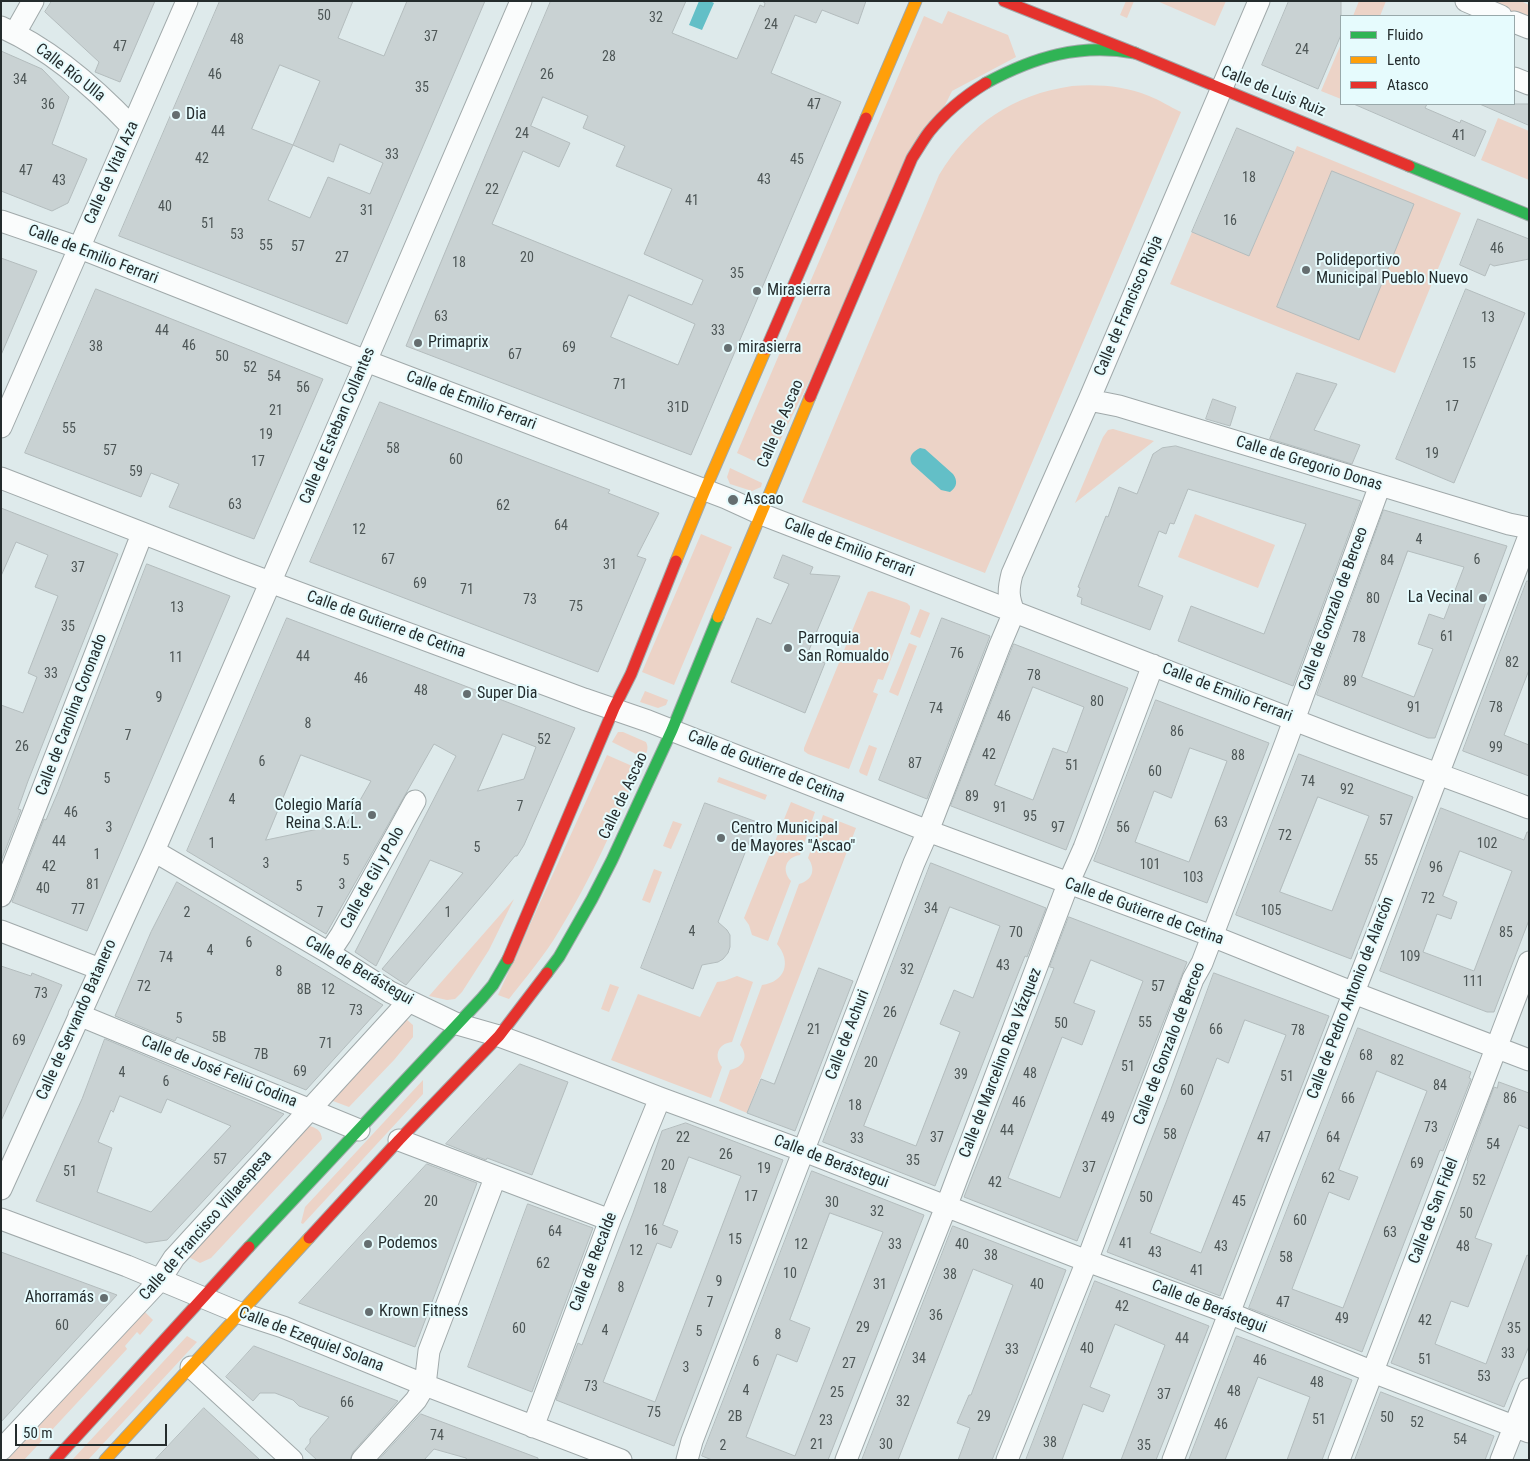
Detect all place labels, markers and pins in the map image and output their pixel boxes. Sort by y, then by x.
place label: Dia [186,105,206,125]
marker: Dia [170,109,182,121]
place label: Polideportivo Municipal Pueblo Nuevo [1316,251,1468,289]
marker: Polideportivo Municipal Pueblo Nuevo [1300,264,1312,276]
place label: Mirasierra [767,281,831,301]
marker: Mirasierra [751,285,763,297]
place label: Primaprix [428,333,489,353]
marker: Primaprix [412,337,424,349]
place label: mirasierra [738,338,802,358]
marker: mirasierra [722,342,734,354]
place label: Ascao [744,490,784,510]
marker: Ascao [726,493,740,507]
place label: La Vecinal [1408,588,1473,608]
marker: La Vecinal [1477,592,1489,604]
place label: Parroquia San Romualdo [798,629,889,667]
marker: Parroquia San Romualdo [782,642,794,654]
place label: Super Dia [477,684,537,704]
marker: Super Dia [461,688,473,700]
place label: Colegio María Reina S.A.L. [274,796,362,834]
marker: Colegio María Reina S.A.L. [366,809,378,821]
place label: Centro Municipal de Mayores "Ascao" [731,819,855,857]
marker: Centro Municipal de Mayores "Ascao" [715,832,727,844]
place label: Podemos [378,1234,438,1254]
marker: Podemos [362,1238,374,1250]
place label: Ahorramás [25,1288,94,1308]
marker: Ahorramás [98,1292,110,1304]
place label: Krown Fitness [379,1302,468,1322]
marker: Krown Fitness [363,1306,375,1318]

